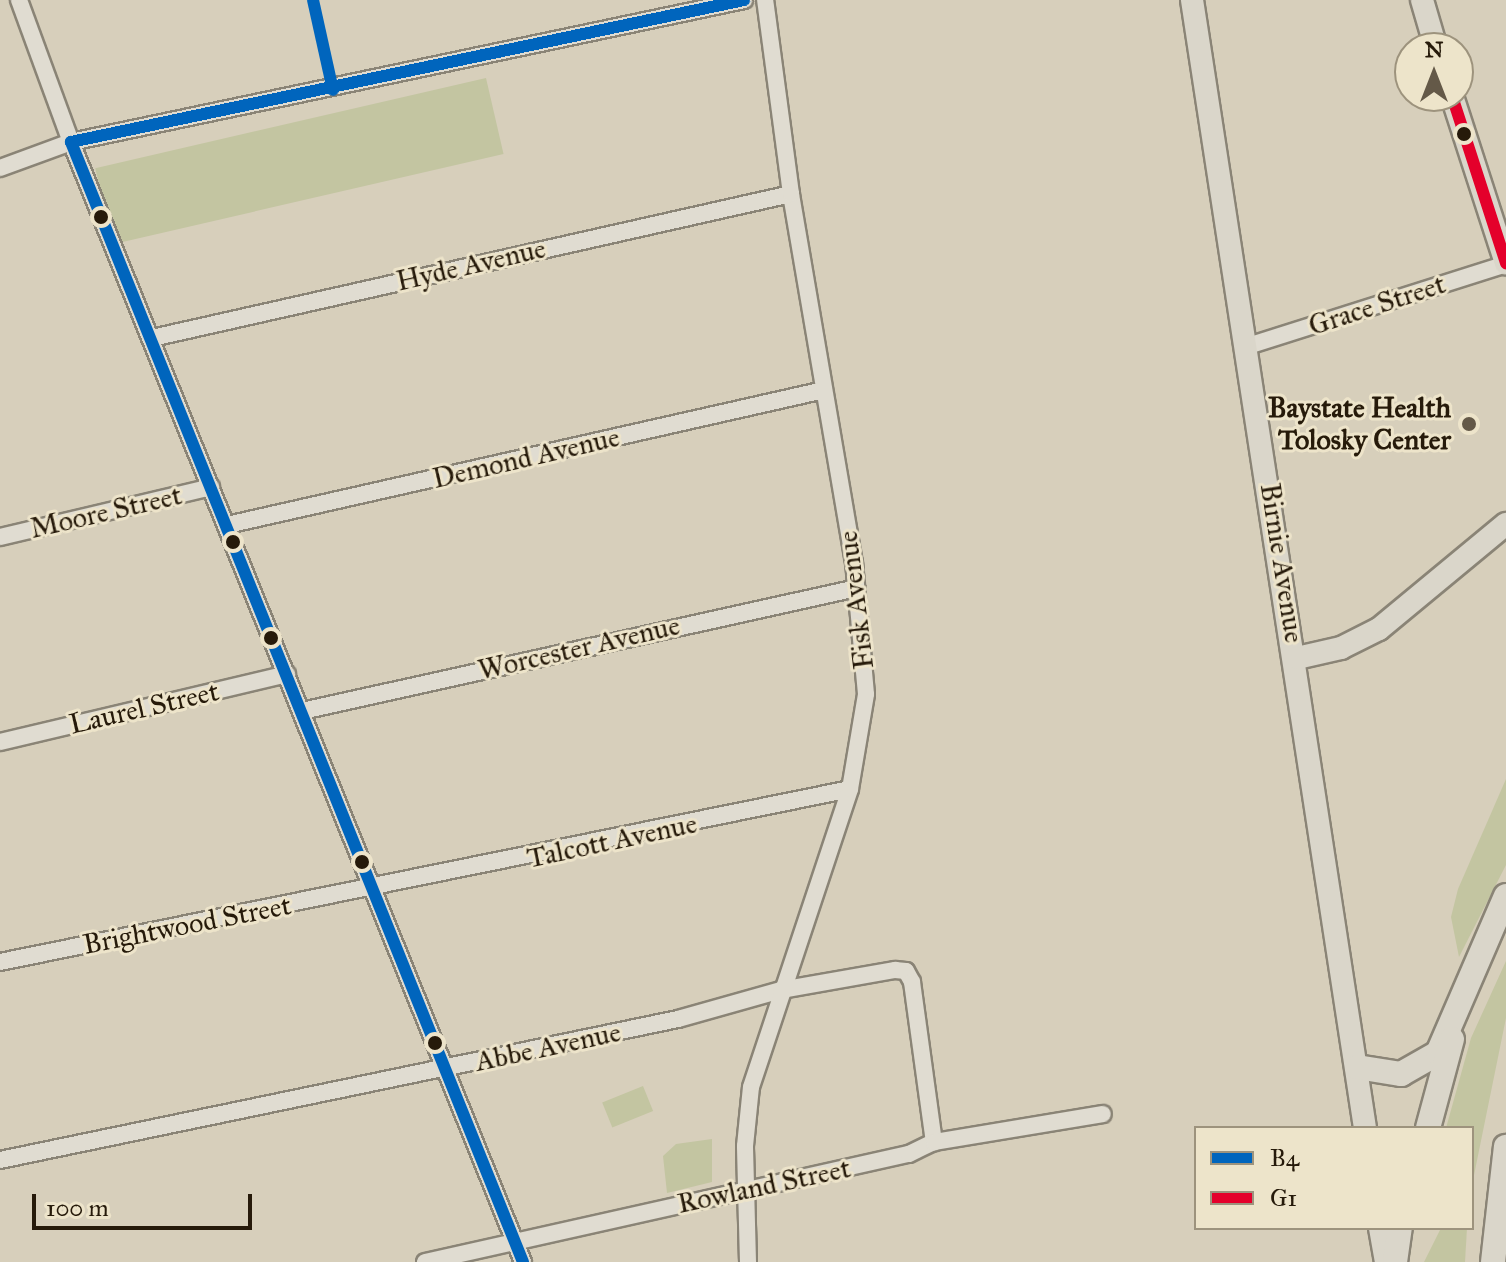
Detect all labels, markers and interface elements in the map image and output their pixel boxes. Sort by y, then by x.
north arrow [1394,32,1474,112]
text: N [1425,36,1443,63]
unlabelled marker [1456,126,1472,142]
unlabelled marker [93,209,109,225]
street label: Hyde Avenue [393,232,549,298]
street label: Grace Street [1304,267,1450,343]
place label: Baystate Health Tolosky Center [1268,391,1451,457]
marker: Baystate Health Tolosky Center [1458,413,1480,435]
street label: Demond Avenue [429,420,623,496]
street label: Moore Street [27,478,185,546]
street label: Birnie Avenue [1253,481,1311,645]
street label: Fisk Avenue [831,529,881,671]
unlabelled marker [225,534,241,550]
street label: Worcester Avenue [475,608,683,688]
unlabelled marker [263,630,279,646]
street label: Laurel Street [66,674,222,742]
street label: Talcott Avenue [524,807,700,875]
unlabelled marker [354,854,370,870]
street label: Brightwood Street [80,888,294,962]
street label: Abbe Avenue [472,1015,624,1079]
unlabelled marker [427,1035,443,1051]
legend [1194,1126,1474,1230]
text: B4 [1270,1143,1299,1173]
street label: Rowland Street [674,1151,854,1221]
scale bar [36,1178,256,1228]
text: G1 [1270,1183,1297,1213]
text: 100 m [46,1193,109,1223]

